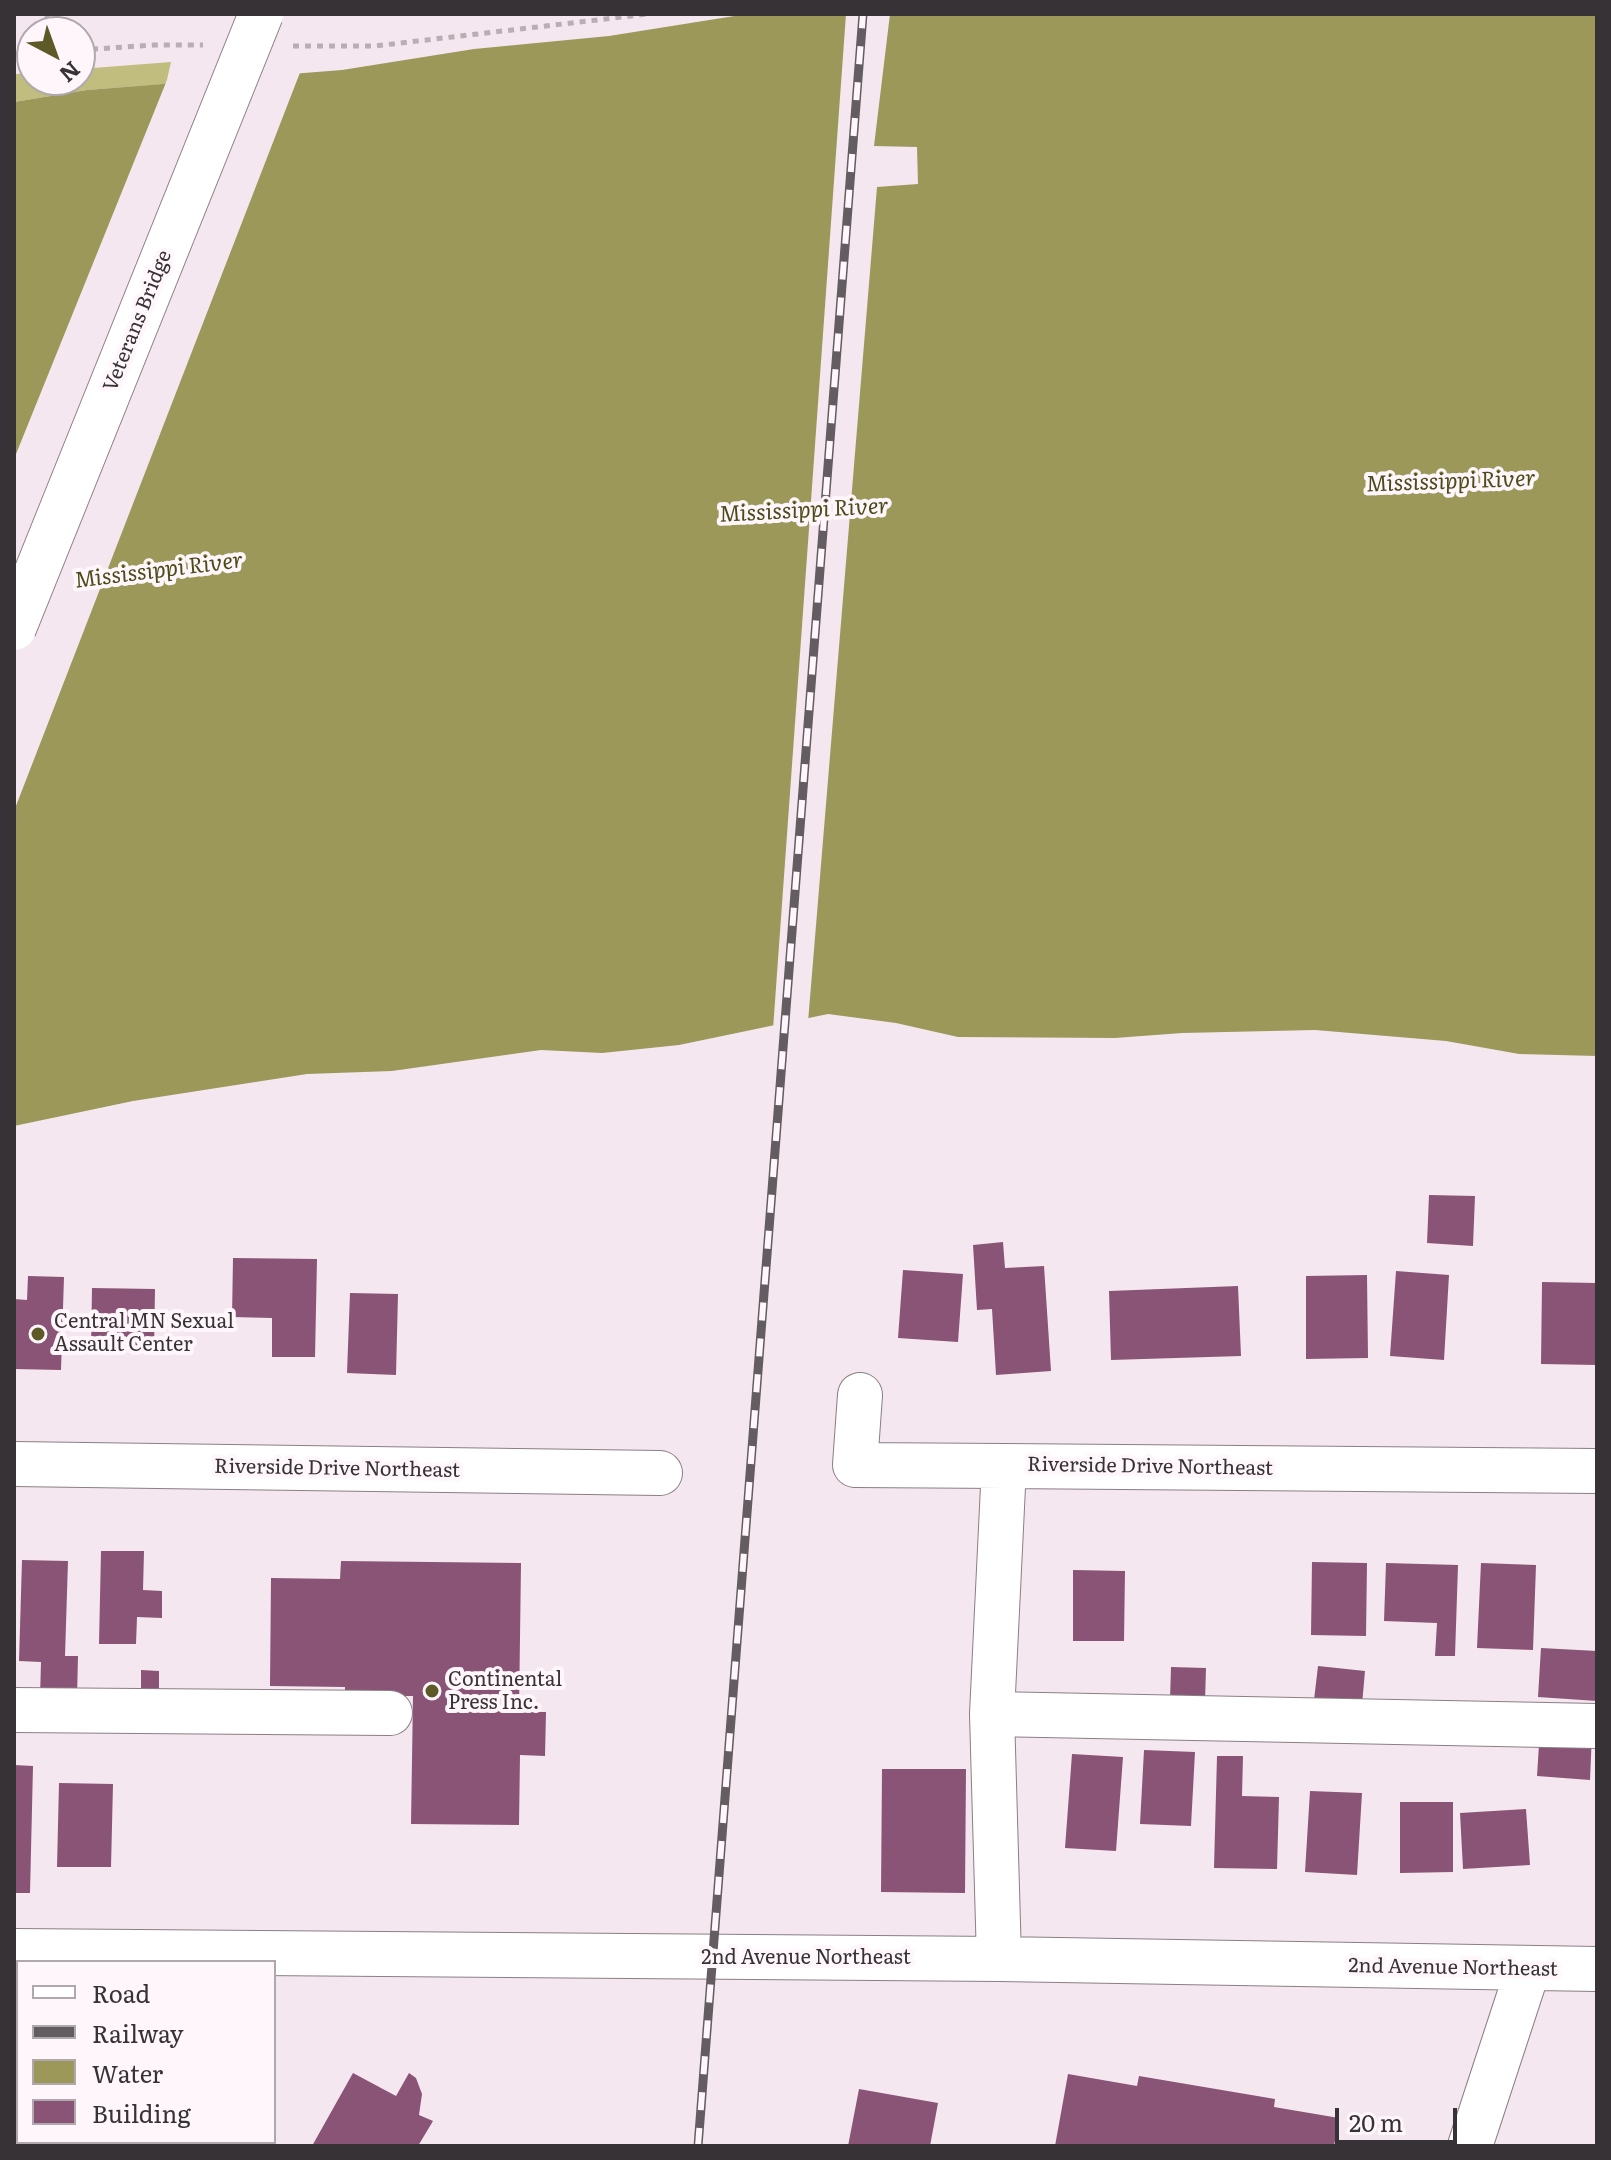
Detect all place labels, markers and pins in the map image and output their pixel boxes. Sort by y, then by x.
place label: Central MN Sexual Assault Center [54,1310,234,1357]
marker: Central MN Sexual Assault Center [29,1325,47,1343]
place label: Continental Press Inc. [448,1668,562,1715]
marker: Continental Press Inc. [423,1682,441,1700]

